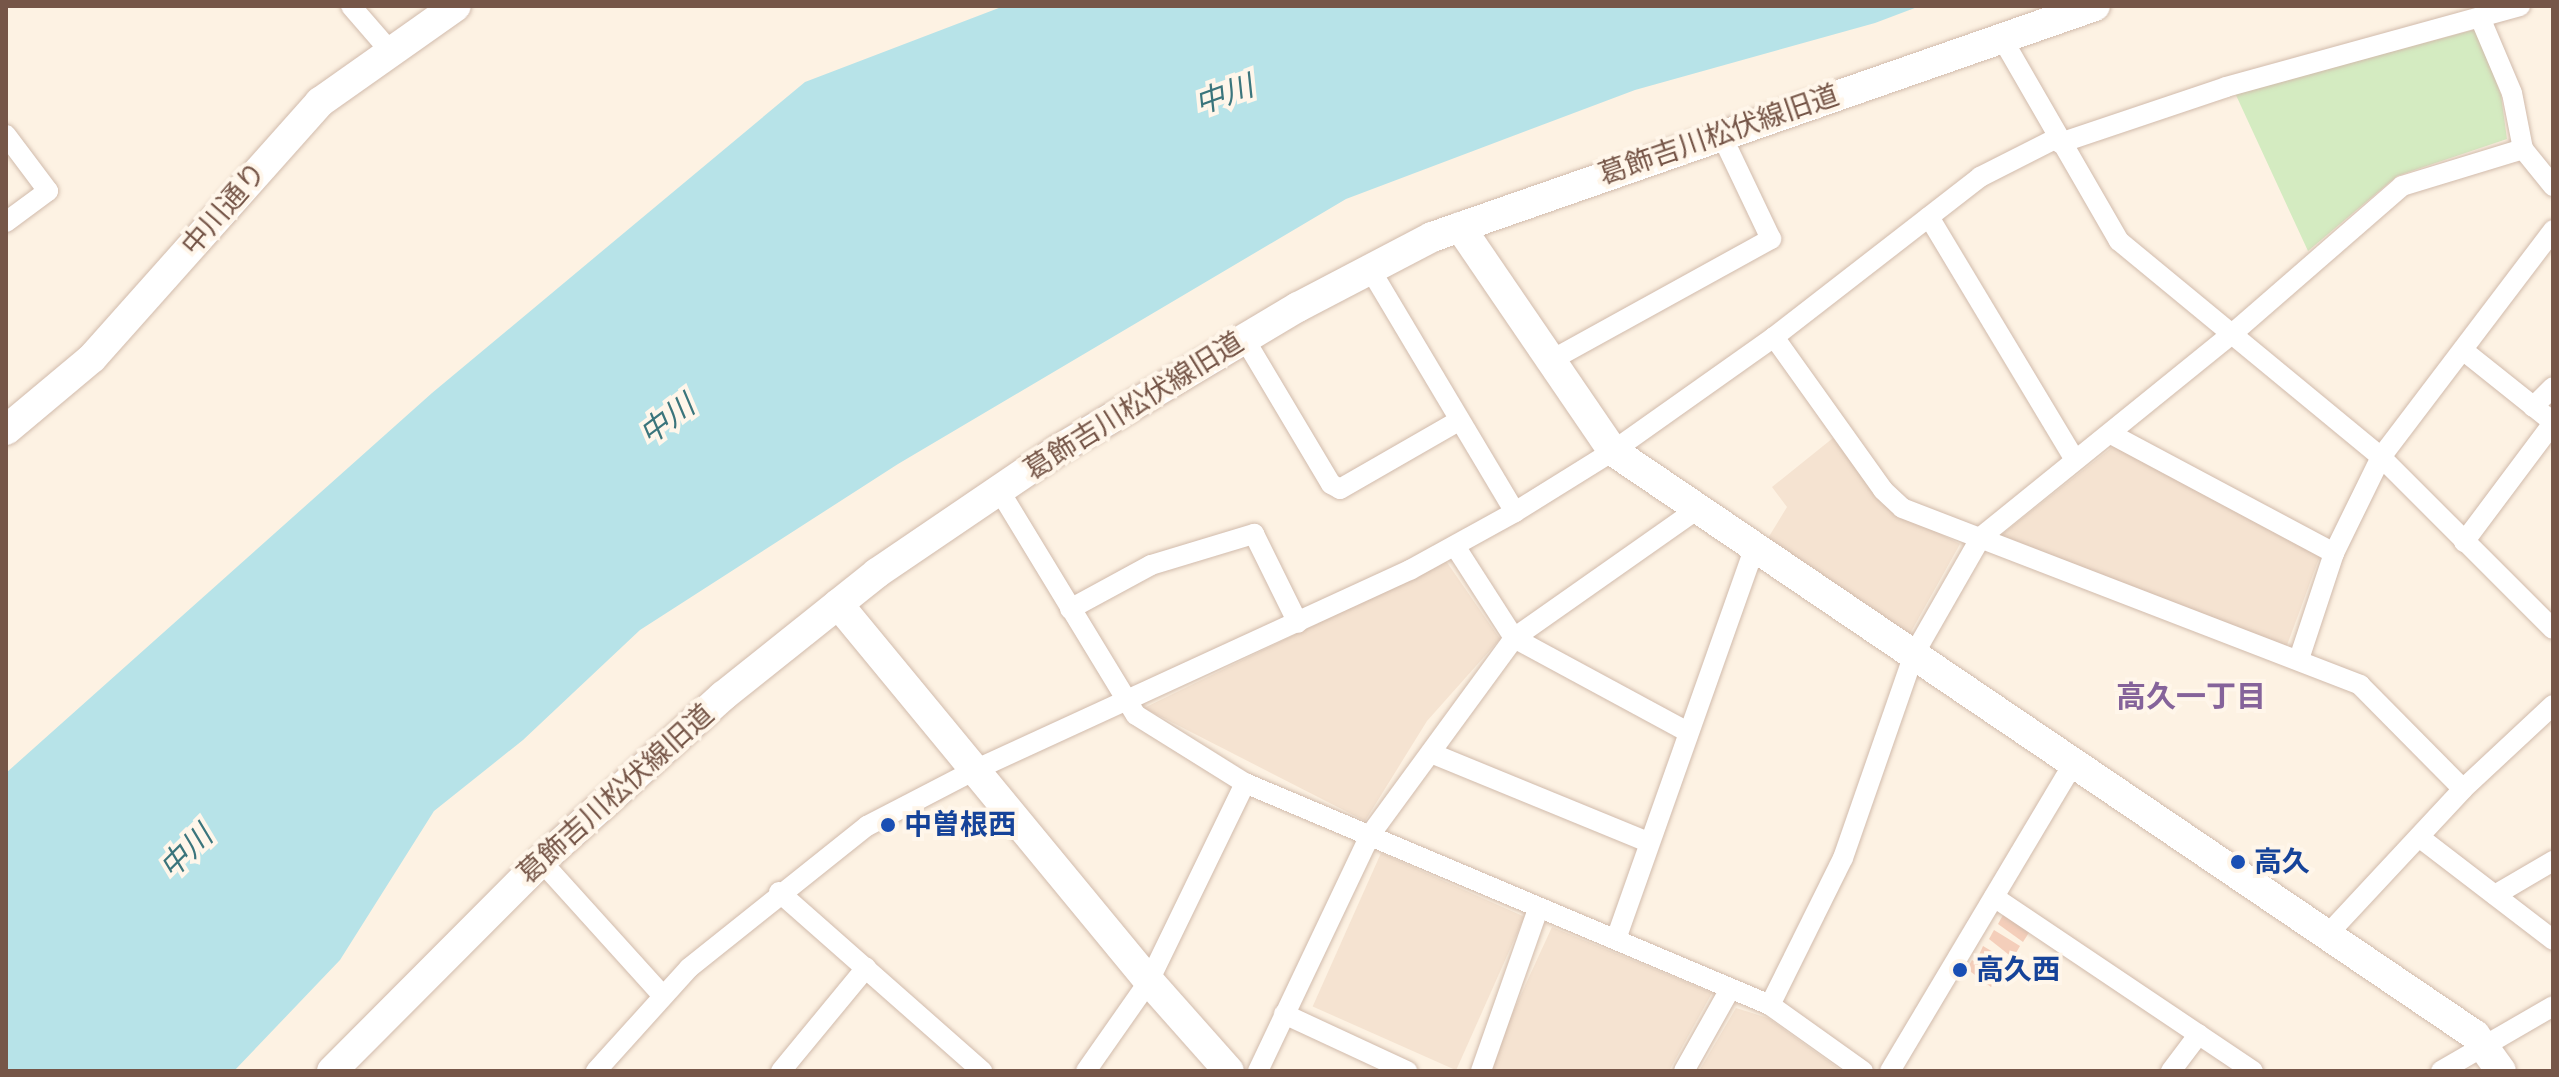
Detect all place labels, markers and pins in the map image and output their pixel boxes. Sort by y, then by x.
place label: 中曽根西 [904,808,1016,842]
marker: 中曽根西 [879,816,897,834]
place label: 高久 [2254,845,2310,879]
marker: 高久 [2229,853,2247,871]
place label: 高久西 [1976,953,2060,987]
marker: 高久西 [1951,961,1969,979]

